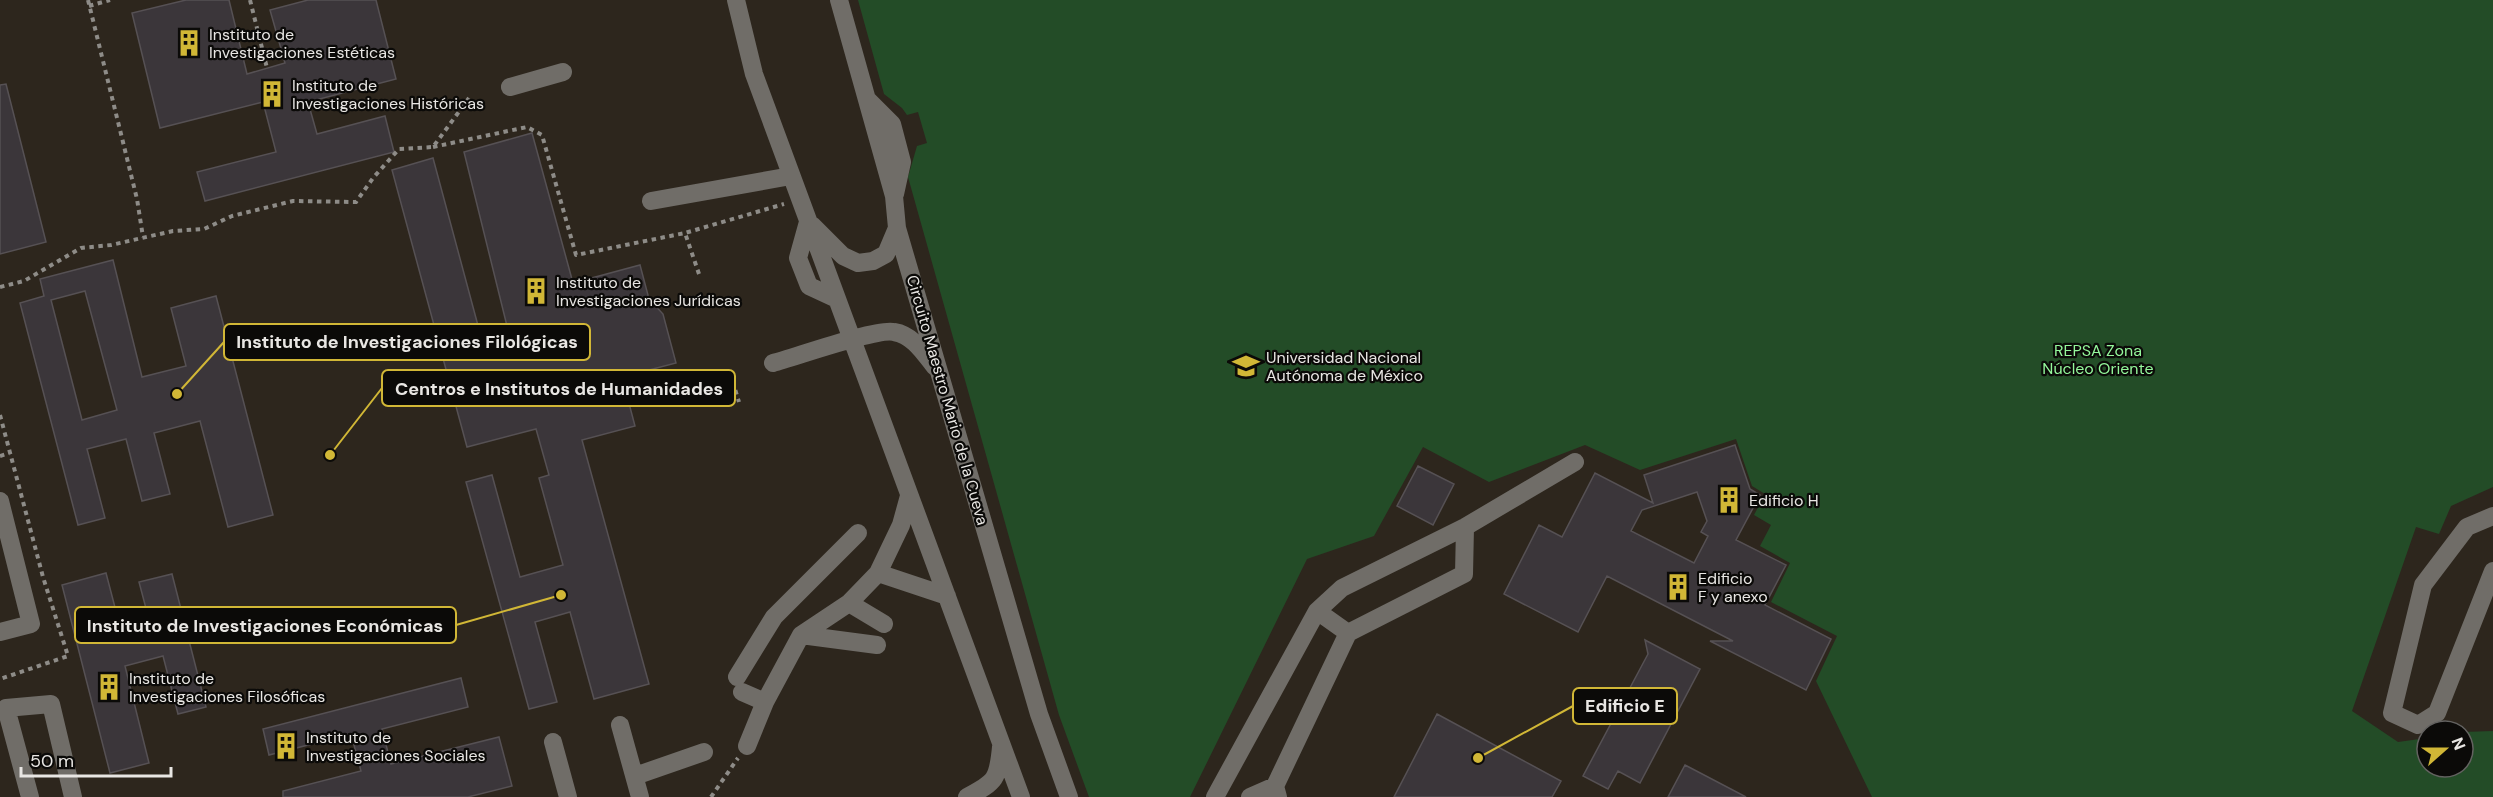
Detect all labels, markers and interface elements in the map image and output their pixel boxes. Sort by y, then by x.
place label: Instituto de Investigaciones Estéticas [209,24,395,63]
building icon: Instituto de Investigaciones Estéticas [174,28,204,58]
place label: Instituto de Investigaciones Históricas [292,75,484,114]
building icon: Instituto de Investigaciones Históricas [257,79,287,109]
place label: Instituto de Investigaciones Jurídicas [556,272,741,311]
street label: Circuito Maestro Mario de la Cueva [902,273,993,528]
building icon: Instituto de Investigaciones Jurídicas [521,276,551,306]
callout: Instituto de Investigaciones Filológicas [224,324,590,360]
text: Instituto de Investigaciones Filológicas [236,330,578,354]
park label: REPSA Zona Núcleo Oriente [2042,340,2154,379]
place label: Universidad Nacional Autónoma de México [1266,347,1423,386]
school or university icon: Universidad Nacional Autónoma de México [1231,351,1261,381]
callout: Centros e Institutos de Humanidades [382,370,735,406]
text: Centros e Institutos de Humanidades [395,377,723,401]
building icon: Edificio H [1714,485,1744,515]
place label: Edificio H [1749,490,1819,511]
place label: Edificio F y anexo [1698,568,1768,607]
building icon: Edificio F y anexo [1663,572,1693,602]
callout: Instituto de Investigaciones Económicas [75,607,456,643]
text: Instituto de Investigaciones Económicas [87,614,443,638]
place label: Instituto de Investigaciones Filosóficas [129,668,325,707]
building icon: Instituto de Investigaciones Filosóficas [94,672,124,702]
callout: Edificio E [1573,688,1677,724]
text: Edificio E [1585,694,1665,718]
north arrow [2415,719,2475,779]
place label: Instituto de Investigaciones Sociales [306,727,486,766]
building icon: Instituto de Investigaciones Sociales [271,731,301,761]
text: N [2447,735,2470,753]
scale bar [21,740,171,778]
text: 50 m [30,749,74,773]

